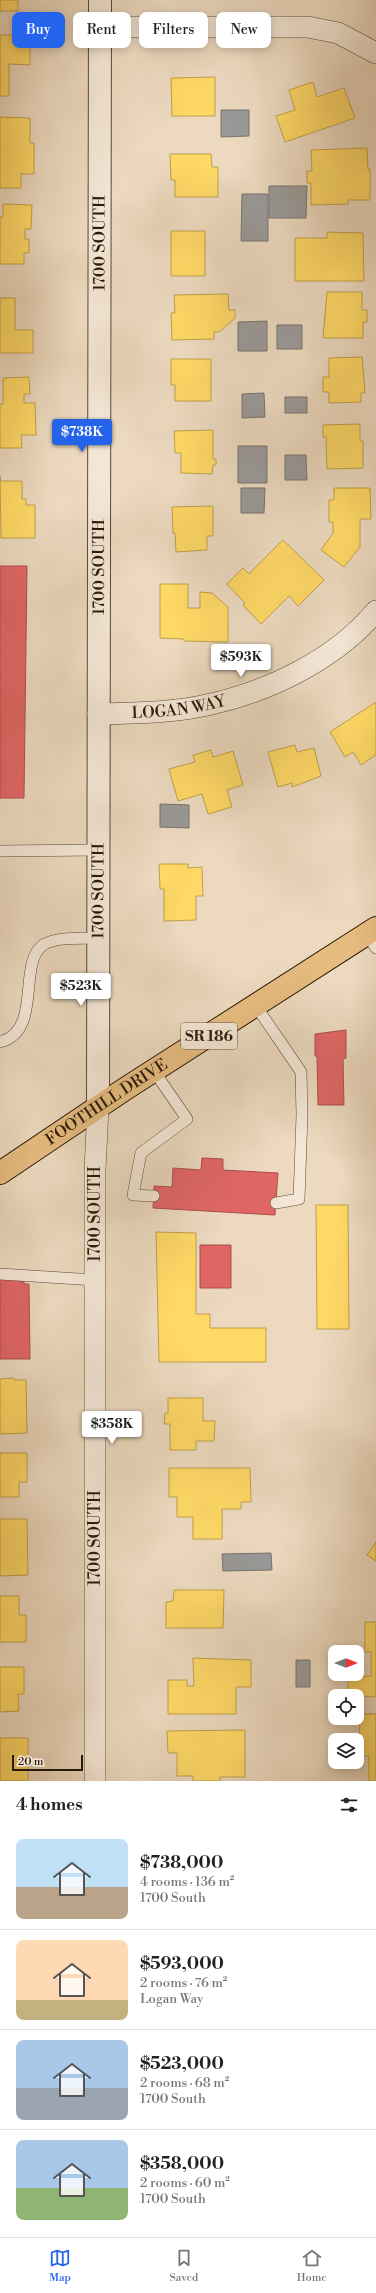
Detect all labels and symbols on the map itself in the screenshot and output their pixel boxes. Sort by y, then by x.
street label: 1700 SOUTH [89,195,110,291]
pin: $738K [54,419,110,453]
street label: 1700 SOUTH [89,519,109,615]
pin: $593K [213,644,269,678]
street label: LOGAN WAY [131,691,229,723]
street label: 1700 SOUTH [88,843,108,939]
pin: $523K [53,973,109,1007]
road number: SR 186 [181,1023,237,1049]
street label: FOOTHILL DRIVE [42,1054,171,1150]
street label: 1700 SOUTH [85,1166,105,1262]
pin: $358K [84,1411,140,1445]
street label: 1700 SOUTH [85,1490,105,1586]
north arrow [328,1645,364,1681]
scale bar [12,1753,83,1772]

